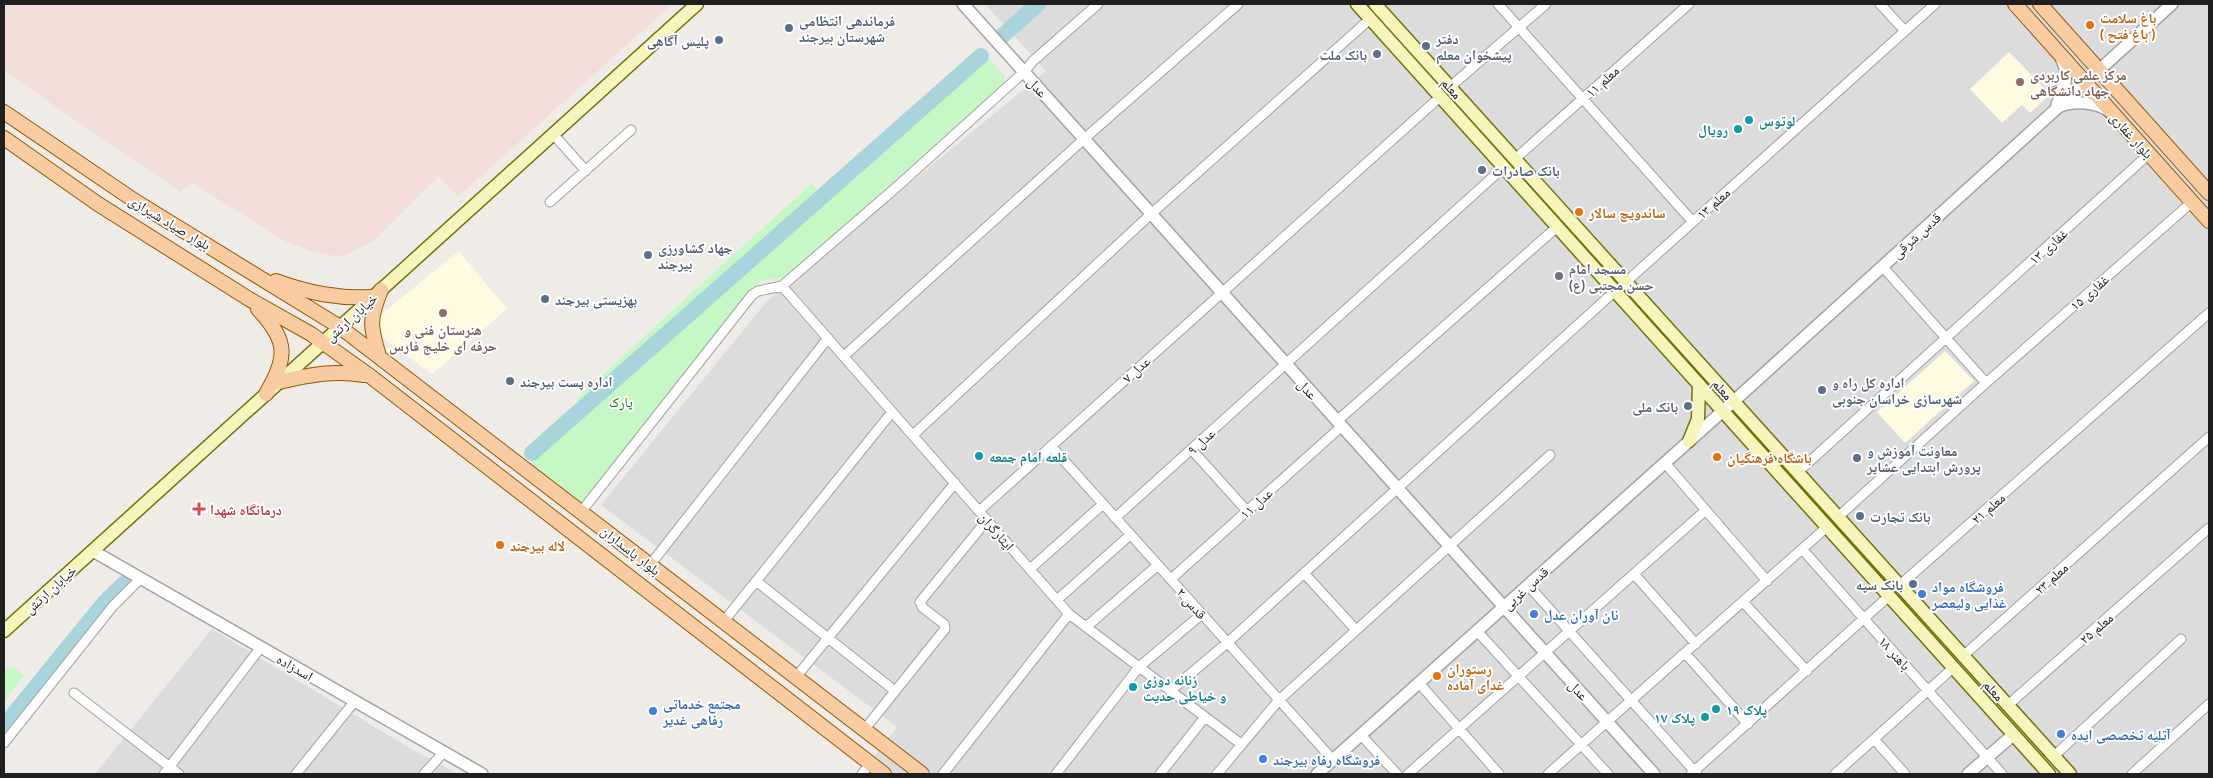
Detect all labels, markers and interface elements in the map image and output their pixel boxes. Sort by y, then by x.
place label: باغ سلامت ( باغ فتح ) [2100,9,2157,43]
place label: فرماندهی انتظامی شهرستان بیرجند [799,12,895,46]
marker: باغ سلامت ( باغ فتح ) [2084,19,2096,31]
marker: فرماندهی انتظامی شهرستان بیرجند [783,22,795,34]
place label: دفتر پیشخوان معلم [1435,30,1512,65]
place label: پلیس آگاهی [647,32,709,50]
marker: پلیس آگاهی [713,34,725,46]
marker: دفتر پیشخوان معلم [1420,40,1432,52]
place label: بانک ملت [1320,46,1367,63]
marker: بانک ملت [1371,48,1383,60]
street label: معلم ۱۱ [1582,62,1624,102]
place label: مرکز علمی کاربردی جهاد دانشگاهی [2030,66,2127,100]
street label: عدل [1024,73,1052,102]
street label: معلم [1436,74,1466,104]
marker: مرکز علمی کاربردی جهاد دانشگاهی [2014,76,2026,88]
street label: بلوار غفاری [2106,108,2157,162]
place label: لوتوس [1759,112,1795,130]
marker: لوتوس [1743,114,1755,126]
place label: رویال [1698,121,1728,138]
marker: رویال [1732,123,1744,135]
place label: بانک صادرات [1492,162,1560,179]
marker: بانک صادرات [1476,164,1488,176]
street label: معلم ۱۳ [1693,184,1735,224]
street label: بلوار صیاد شیرازی [125,191,214,254]
place label: ساندویچ سالار [1588,204,1666,222]
marker: ساندویچ سالار [1573,206,1585,218]
street label: قدس شرقی [1888,208,1945,262]
street label: غفاری ۱۳ [2025,224,2072,269]
place label: جهاد کشاورزی بیرجند [658,239,733,272]
marker: جهاد کشاورزی بیرجند [642,249,654,261]
place label: مسجد امام حسن مجتبی (ع) [1569,260,1654,294]
marker: مسجد امام حسن مجتبی (ع) [1553,270,1565,282]
street label: غفاری ۱۵ [2066,270,2113,314]
street label: خیابان ارتش [321,289,381,346]
place label: بهزیستی بیرجند [555,291,637,309]
marker: بهزیستی بیرجند [539,293,551,305]
marker: هنرستان فنی و حرفه ای خلیج فارس [437,307,449,319]
place label: هنرستان فنی و حرفه ای خلیج فارس [389,321,497,355]
street label: عدل ۷ [1118,352,1154,387]
place label: اداره پست بیرجند [520,373,612,391]
place label: اداره کل راه و شهرسازی خراسان جنوبی [1832,374,1962,408]
marker: اداره پست بیرجند [504,375,516,387]
street label: عدل [1294,375,1322,404]
street label: معلم [1707,375,1737,405]
marker: اداره کل راه و شهرسازی خراسان جنوبی [1816,384,1828,396]
park label: پارک [609,393,633,411]
place label: بانک ملی [1632,398,1678,416]
marker: بانک ملی [1682,400,1694,412]
street label: عدل ۹ [1183,424,1219,459]
place label: معاونت آموزش و پرورش ابتدایی عشایر [1866,442,1981,476]
place label: قلعه امام جمعه [989,448,1067,467]
place label: باشگاه فرهنگیان [1727,449,1812,467]
marker: قلعه امام جمعه [973,450,985,462]
marker: باشگاه فرهنگیان [1711,451,1723,463]
marker: معاونت آموزش و پرورش ابتدایی عشایر [1851,452,1863,464]
street label: عدل ۱۱ [1236,484,1277,523]
street label: معلم ۲۱ [1968,489,2010,529]
place label: درمانگاه شهدا [210,501,282,519]
marker: درمانگاه شهدا [192,502,206,516]
street label: ایثارگران [975,508,1018,554]
place label: بانک تجارت [1870,508,1931,525]
marker: بانک تجارت [1854,510,1866,522]
street label: بلوار پاسداران [597,522,664,579]
place label: لاله بیرجند [510,537,565,554]
marker: لاله بیرجند [494,539,506,551]
street label: معلم ۲۳ [2031,559,2073,599]
street label: خیابان ارتش [20,561,80,618]
street label: قدس غربی [1498,563,1552,614]
place label: بانک سپه [1856,576,1903,594]
marker: بانک سپه [1907,578,1919,590]
place label: فروشگاه مواد غذایی ولیعصر [1931,578,2007,612]
street label: قدس ۲ [1173,584,1211,623]
marker: فروشگاه مواد غذایی ولیعصر [1916,588,1928,600]
place label: نان آوران عدل [1544,606,1619,624]
marker: نان آوران عدل [1528,608,1540,620]
street label: معلم ۲۵ [2076,609,2118,649]
street label: باهنر ۱۸ [1874,632,1915,674]
street label: اسدزاده [273,650,316,685]
place label: رستوران غدای آماده [1447,660,1504,694]
marker: رستوران غدای آماده [1431,670,1443,682]
place label: زنانه دوزی و خیاطی حدیث [1143,671,1226,705]
street label: عدل [1565,676,1593,705]
street label: معلم [1978,676,2008,706]
marker: زنانه دوزی و خیاطی حدیث [1127,681,1139,693]
place label: مجتمع خدماتی رفاهی غدیر [662,695,741,729]
place label: پلاک ۱۹ [1726,701,1767,719]
marker: پلاک ۱۹ [1710,703,1722,715]
marker: مجتمع خدماتی رفاهی غدیر [647,705,659,717]
place label: پلاک ۱۷ [1654,709,1695,727]
marker: پلاک ۱۷ [1699,711,1711,723]
place label: آتلیه تخصصی ایده [2071,726,2171,744]
marker: آتلیه تخصصی ایده [2055,728,2067,740]
place label: فروشگاه رفاه بیرجند [1273,751,1380,768]
marker: فروشگاه رفاه بیرجند [1257,753,1269,765]

